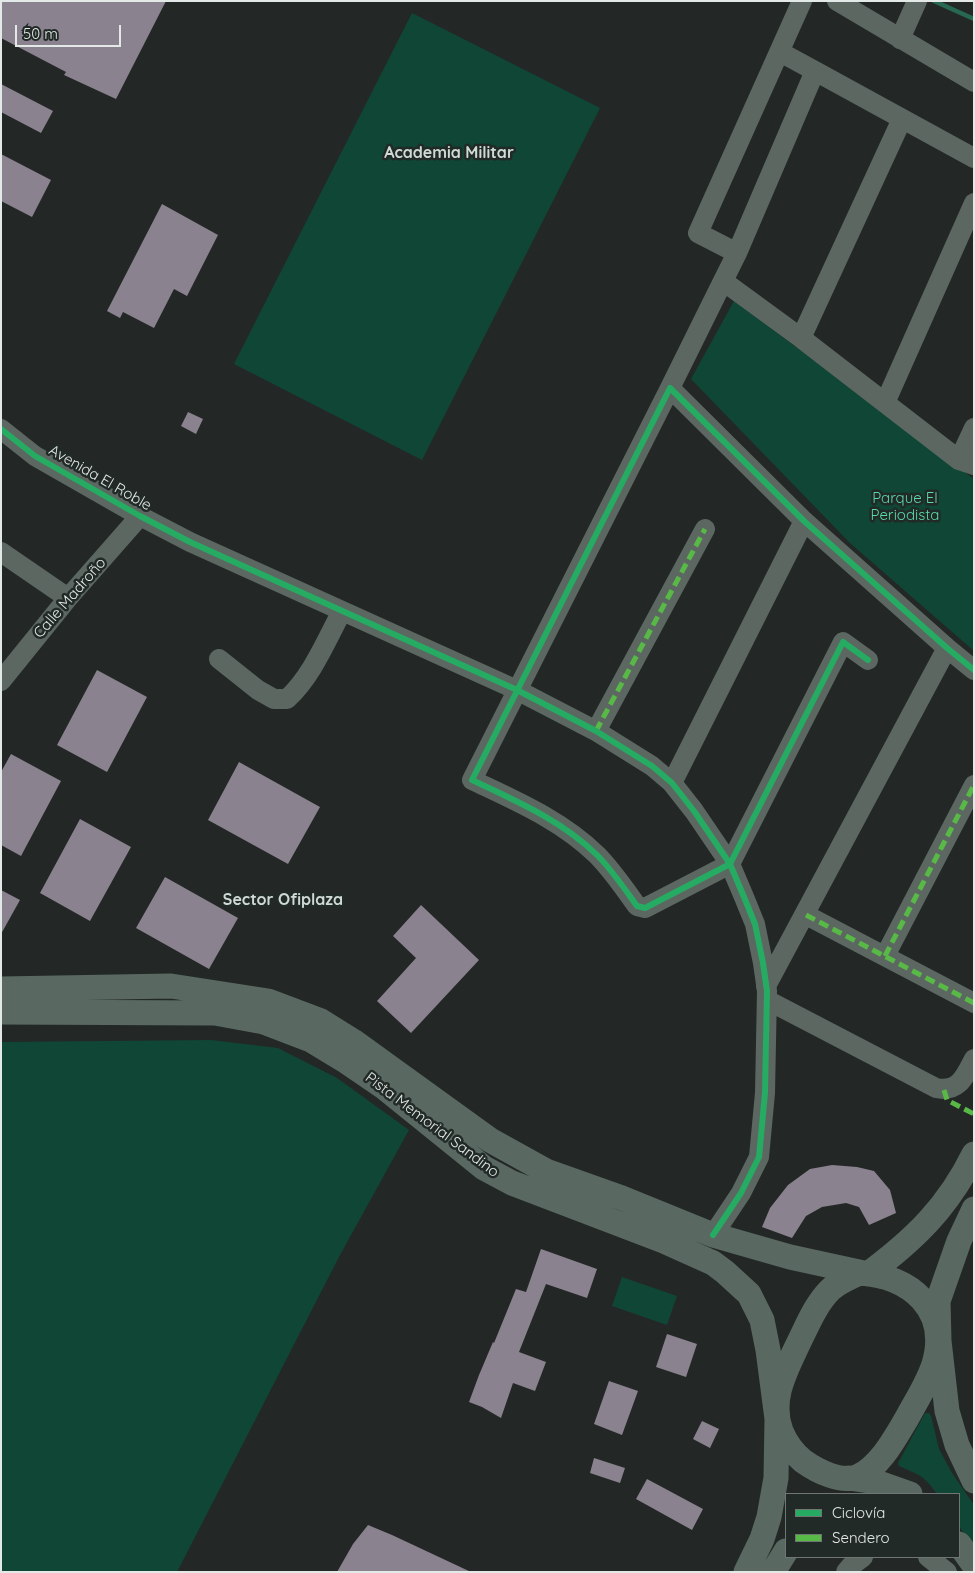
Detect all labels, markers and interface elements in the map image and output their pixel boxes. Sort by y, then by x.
scale bar [18,15,124,47]
text: 50 m [23,24,58,43]
district label: Academia Militar [384,143,514,163]
street label: Avenida El Roble [45,441,155,515]
park label: Parque El Periodista [871,489,939,524]
street label: Calle Madroño [30,554,110,642]
district label: Sector Ofiplaza [223,890,343,910]
street label: Pista Memorial Sandino [362,1069,502,1181]
legend [785,1493,960,1558]
text: Ciclovía [832,1503,885,1522]
text: Sendero [832,1528,890,1547]

